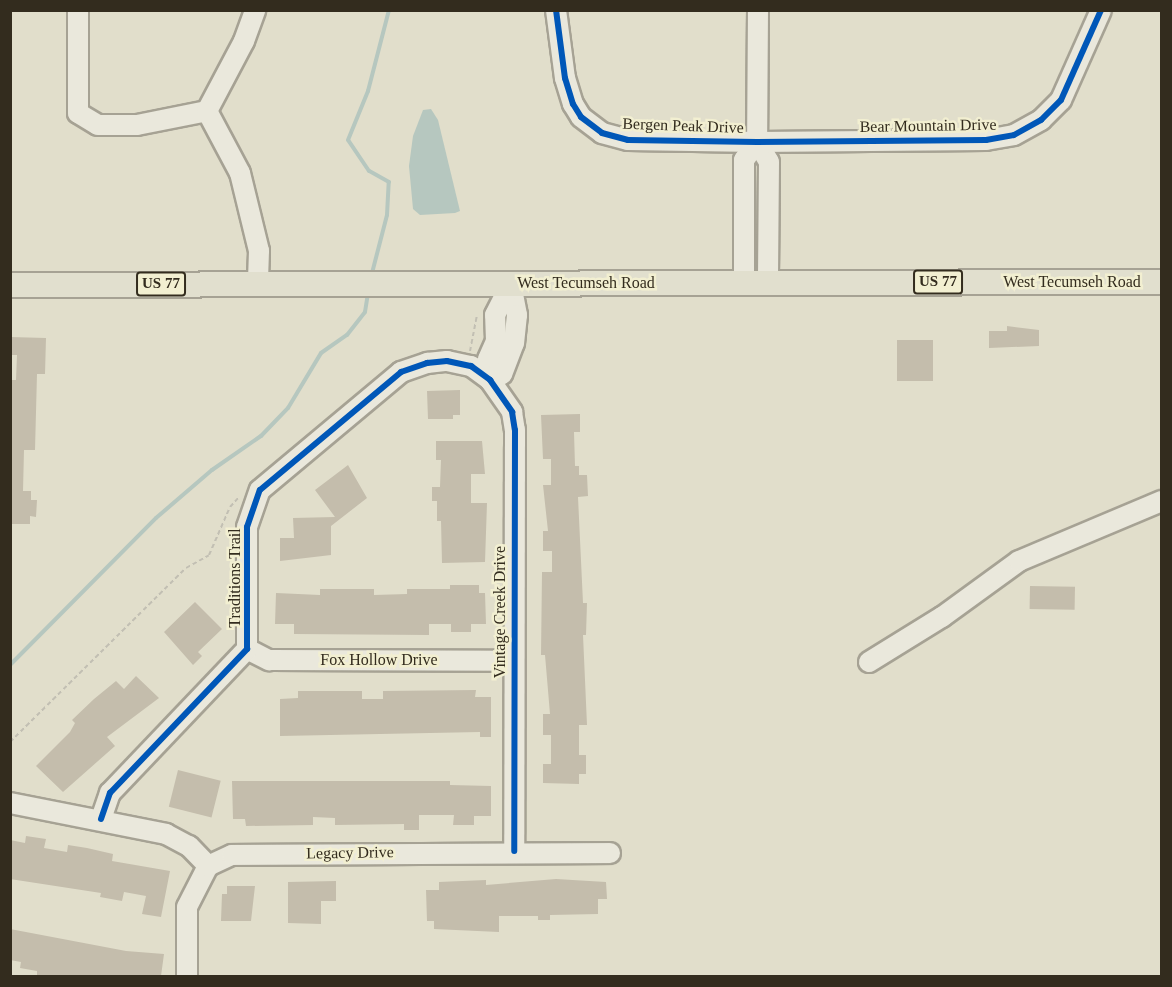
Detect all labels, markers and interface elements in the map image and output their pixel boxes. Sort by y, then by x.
street label: Bergen Peak Drive [622,114,744,138]
street label: Bear Mountain Drive [859,115,997,137]
road number: US 77 [912,270,964,294]
road number: US 77 [136,272,186,296]
street label: West Tecumseh Road [1003,272,1141,292]
street label: West Tecumseh Road [517,273,655,293]
street label: Traditions Trail [225,528,245,628]
street label: Vintage Creek Drive [490,546,510,678]
street label: Fox Hollow Drive [320,650,438,670]
street label: Legacy Drive [306,843,394,863]

